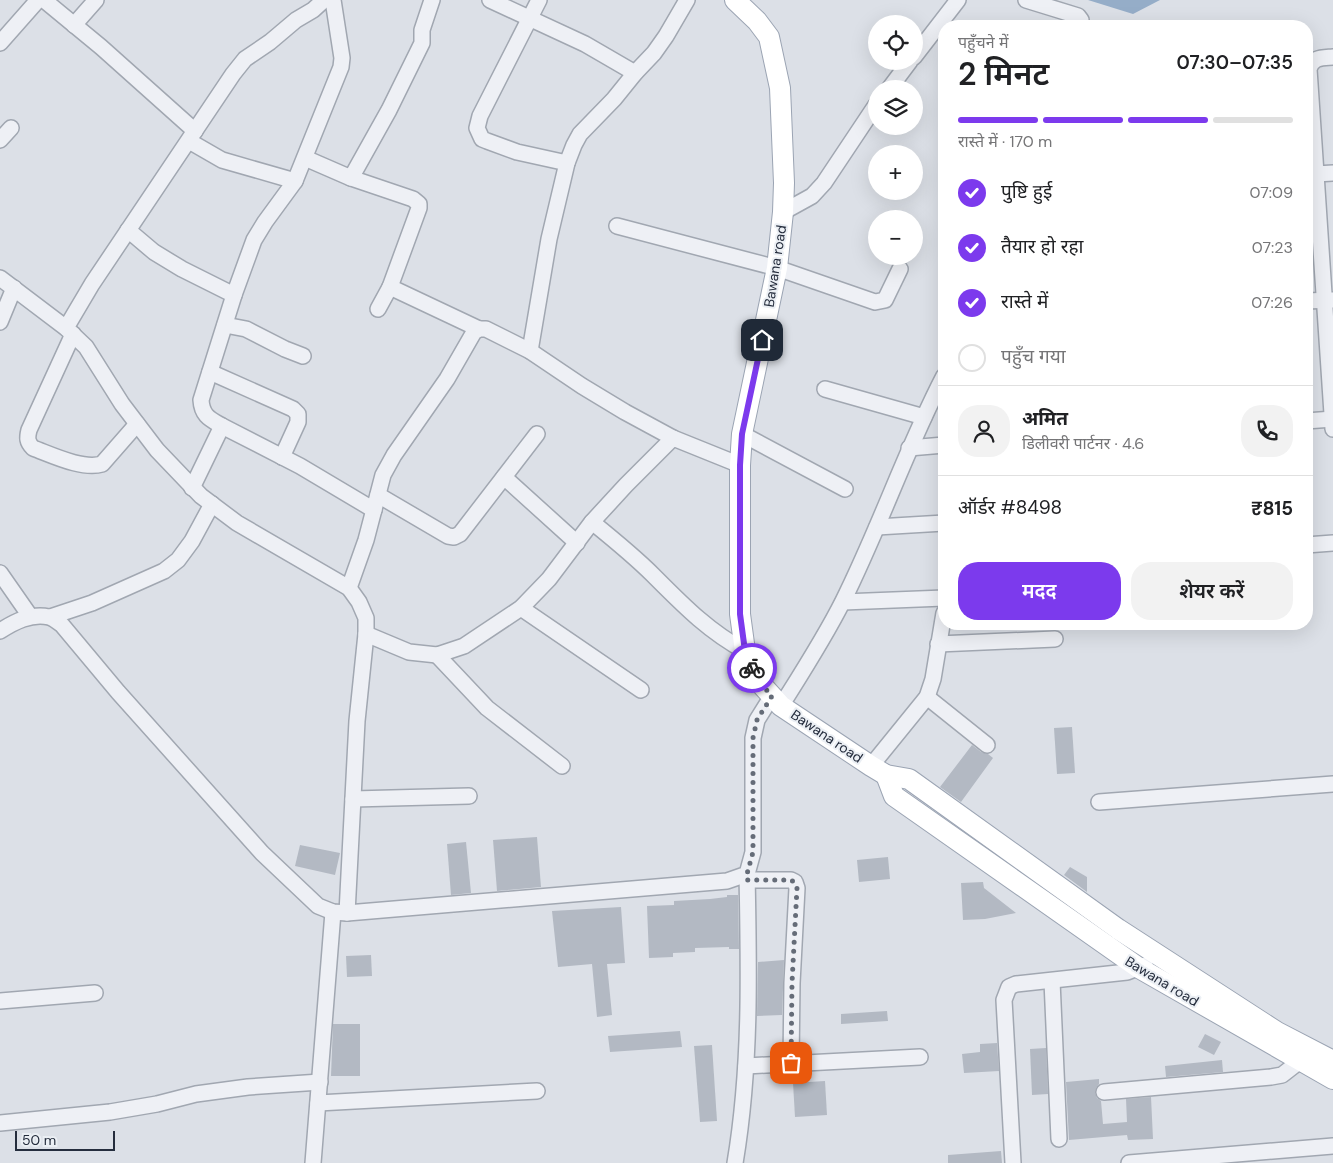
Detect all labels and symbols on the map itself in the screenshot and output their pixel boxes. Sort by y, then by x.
street label: Bawana road [760,224,790,308]
pin [741,319,783,361]
courier [727,643,777,693]
street label: Bawana road [788,705,866,767]
street label: Bawana road [1122,952,1202,1010]
pin [770,1042,812,1084]
scale bar [15,1128,115,1151]

